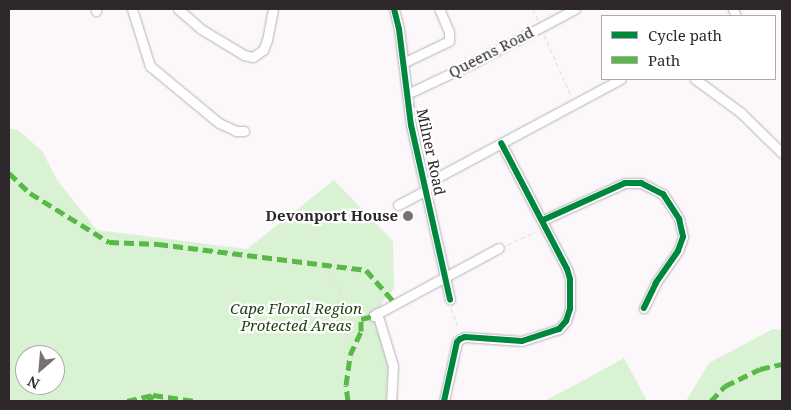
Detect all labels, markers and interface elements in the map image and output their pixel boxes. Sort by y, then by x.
legend [601,15,776,80]
street label: Queens Road [445,23,537,81]
text: Cycle path [648,25,722,45]
text: Path [648,50,680,70]
street label: Milner Road [413,107,449,197]
place label: Devonport House [266,207,398,225]
marker: Devonport House [402,210,414,222]
park label: Cape Floral Region Protected Areas [230,299,362,334]
north arrow [15,345,65,395]
text: N [24,372,43,394]

